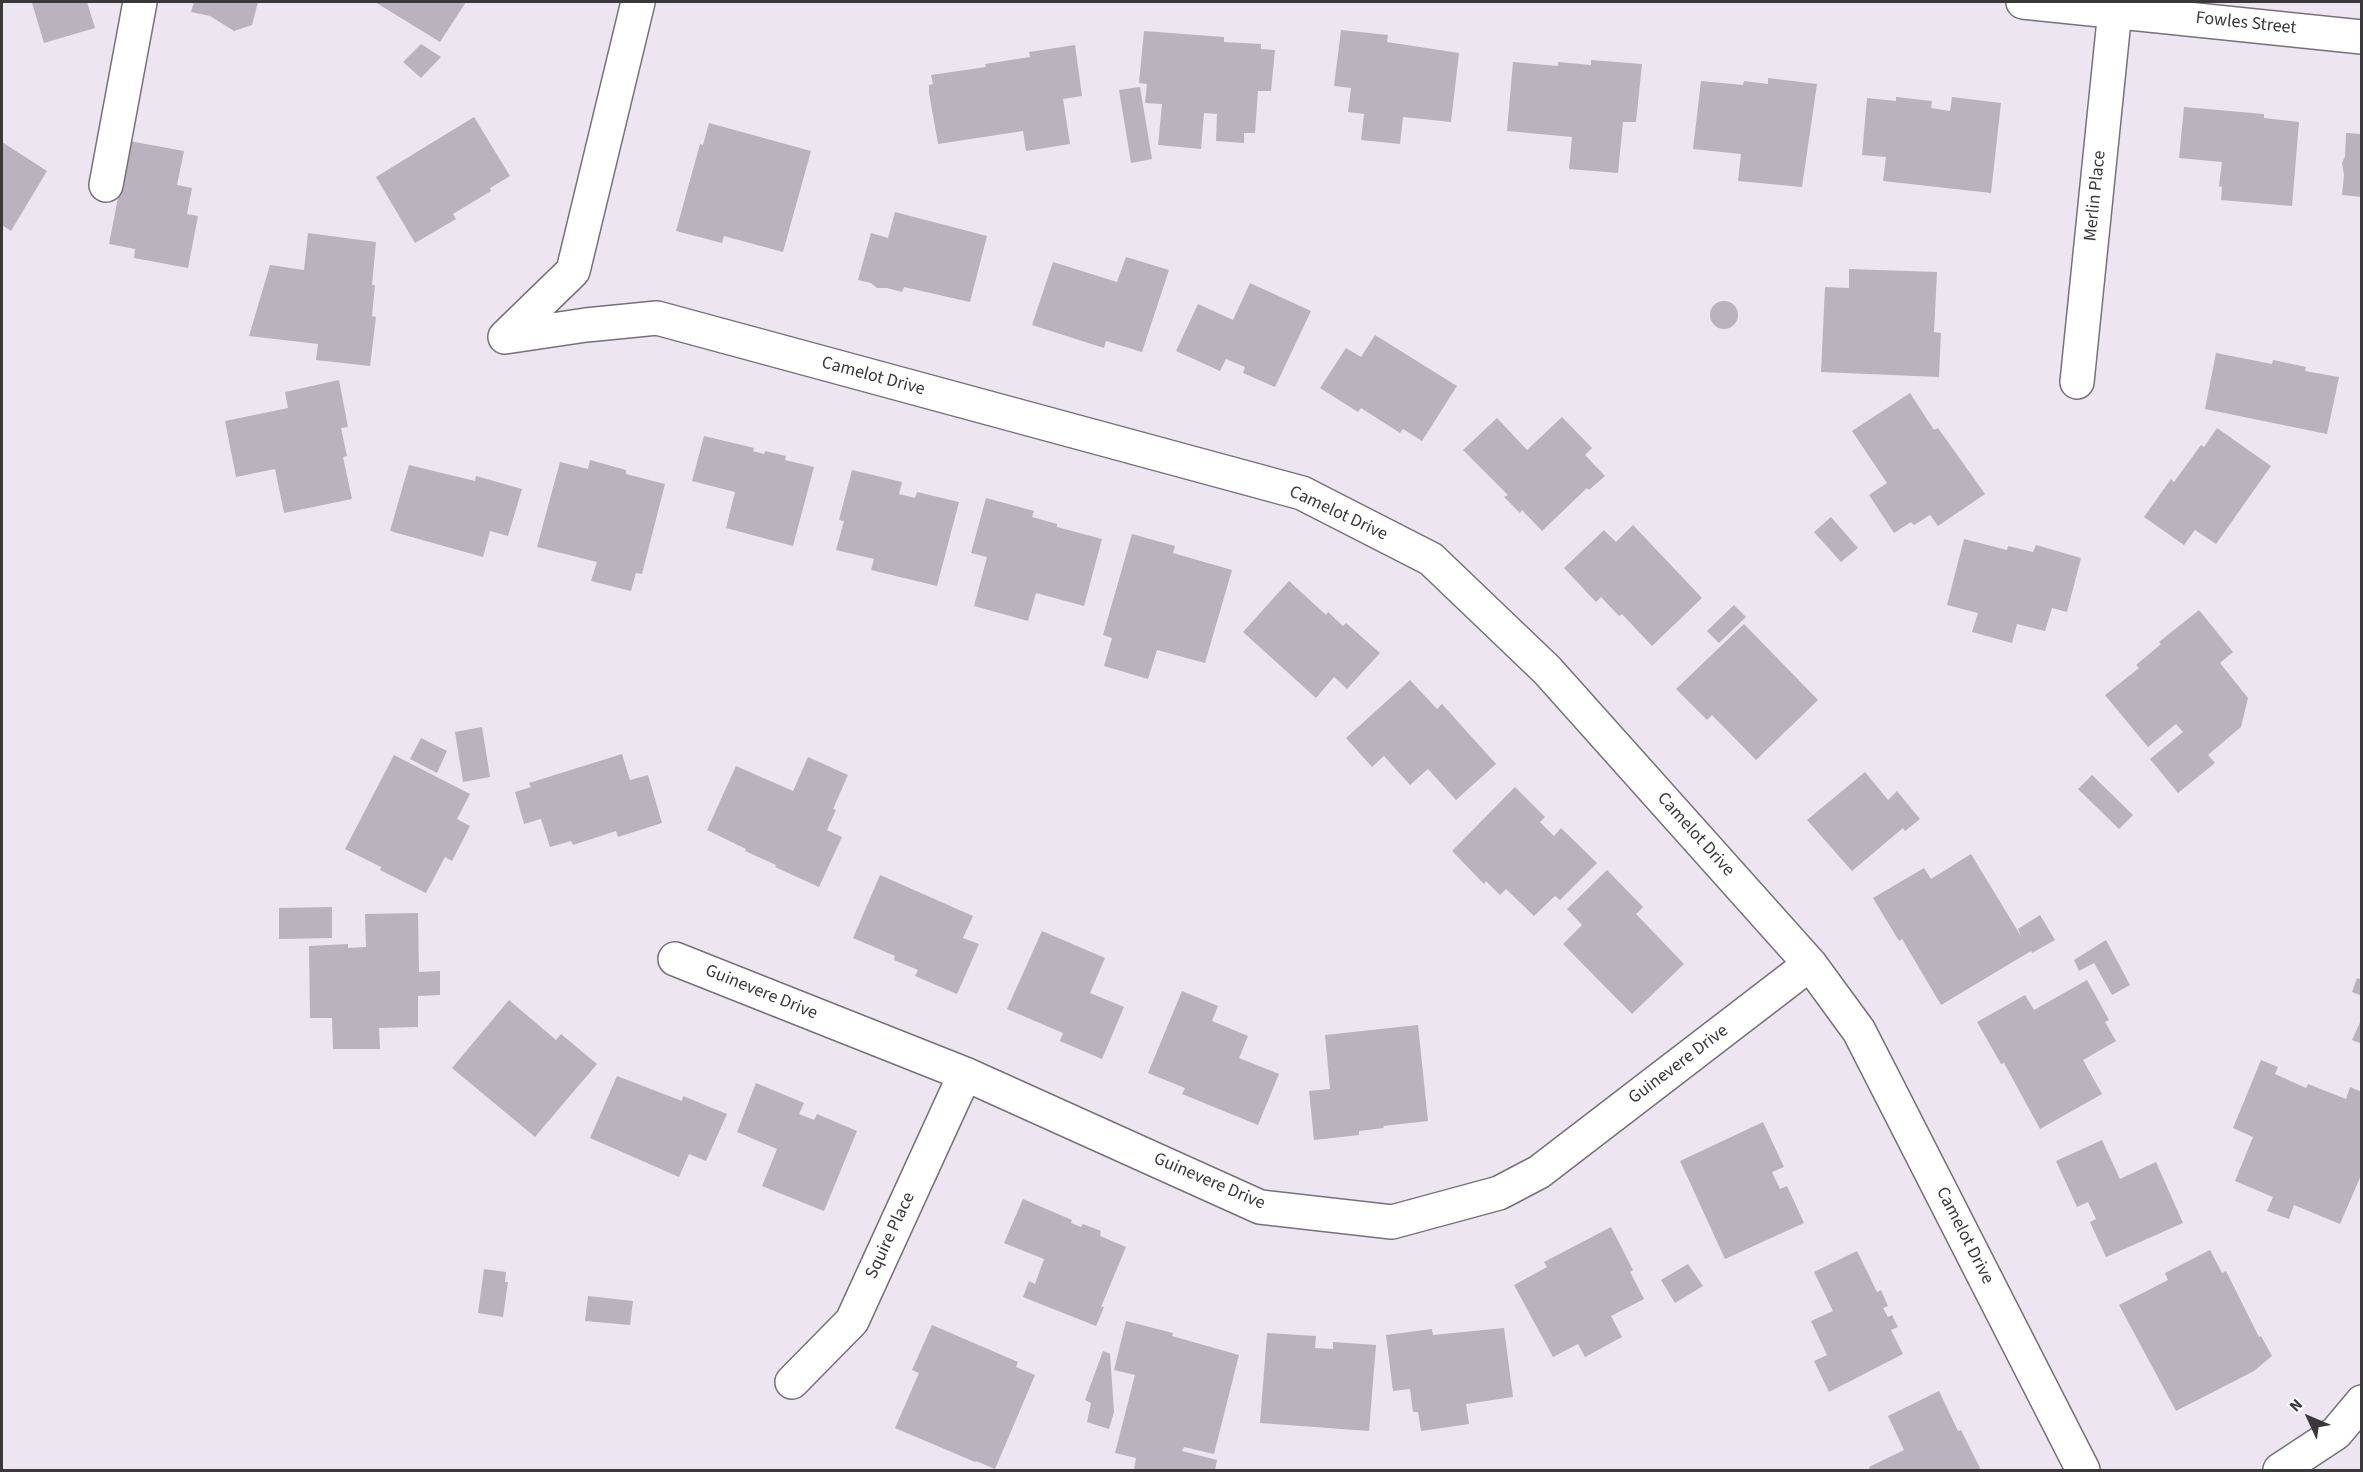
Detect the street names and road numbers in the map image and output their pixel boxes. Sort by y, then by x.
street label: Fowles Street [2195,8,2297,40]
street label: Merlin Place [2080,149,2112,243]
street label: Camelot Drive [819,353,927,401]
street label: Camelot Drive [1285,482,1391,546]
street label: Camelot Drive [1652,788,1738,882]
street label: Guinevere Drive [702,961,820,1025]
street label: Guinevere Drive [1625,1021,1733,1109]
street label: Guinevere Drive [1150,1149,1268,1215]
street label: Camelot Drive [1930,1184,1998,1288]
street label: Squire Place [862,1189,920,1283]

